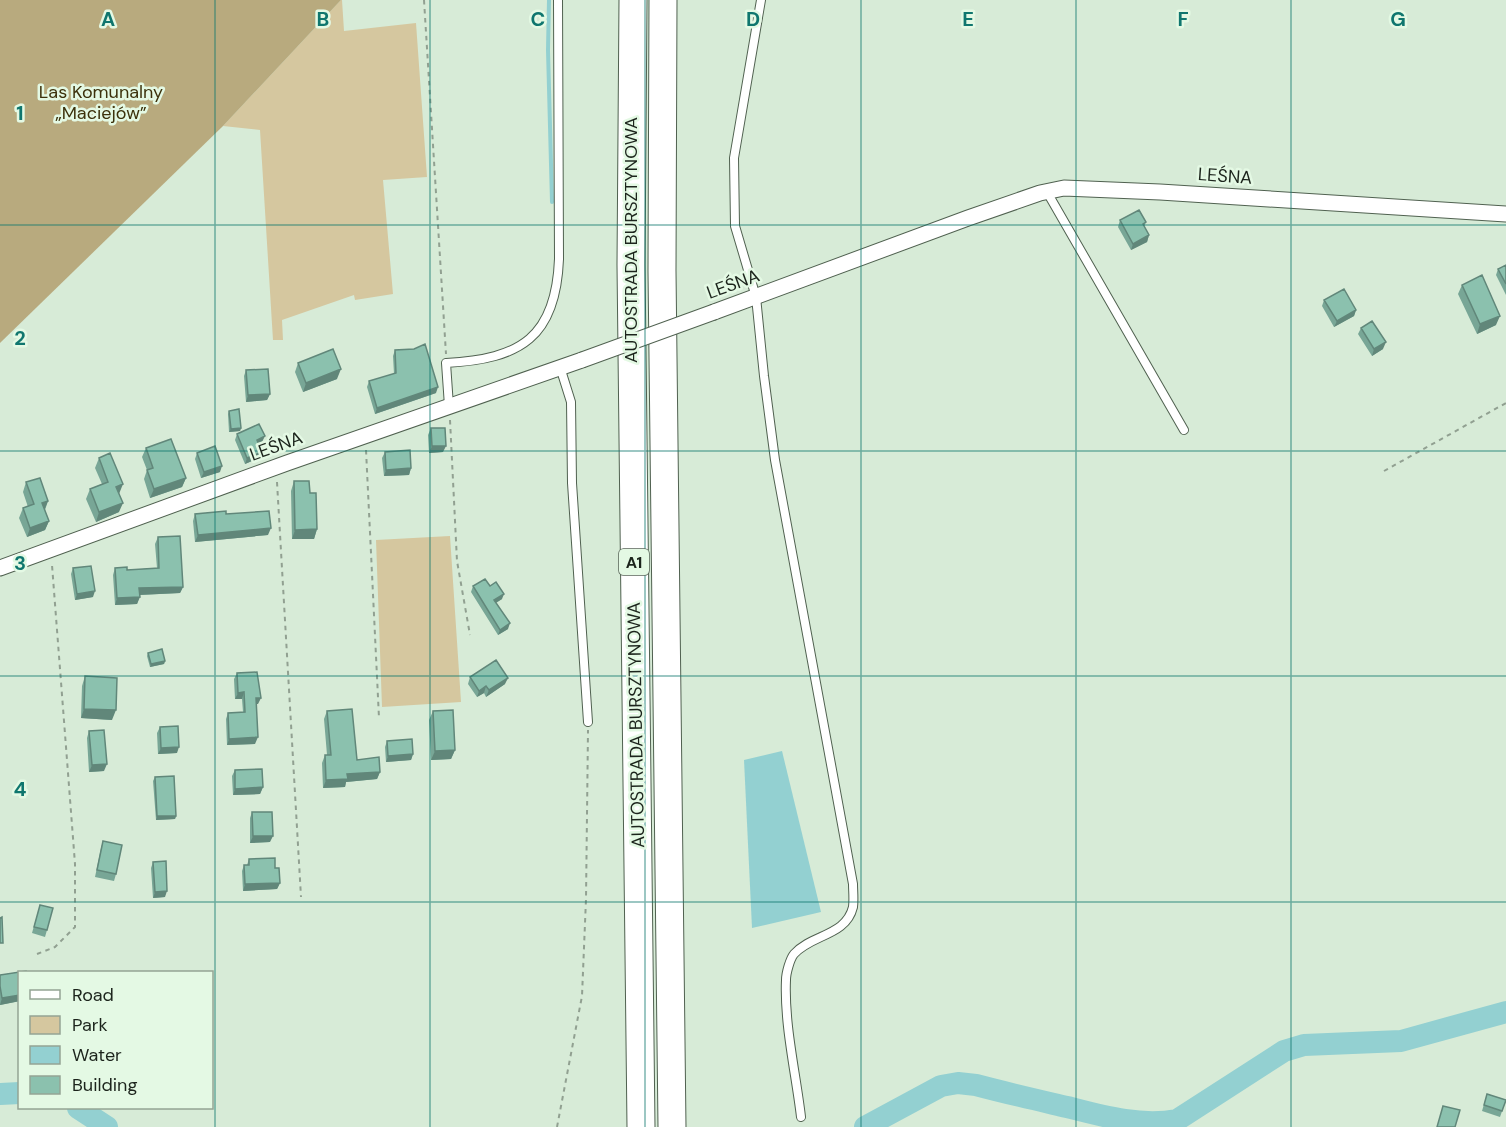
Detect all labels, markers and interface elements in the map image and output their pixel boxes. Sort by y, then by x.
text: A [101,6,115,32]
text: B [317,6,329,32]
text: C [531,6,545,32]
text: D [746,6,760,32]
text: E [962,6,974,32]
text: F [1177,6,1189,32]
text: G [1390,6,1406,32]
park label: Las Komunalny „Maciejów” [39,80,163,125]
text: 1 [16,100,24,126]
street label: AUTOSTRADA BURSZTYNOWA [619,117,643,363]
street label: LEŚNA [1197,162,1253,190]
street label: LEŚNA [703,263,763,305]
text: 2 [14,325,26,351]
street label: LEŚNA [246,425,306,467]
road number: A1 [619,549,649,575]
text: 3 [14,550,26,576]
street label: AUTOSTRADA BURSZTYNOWA [622,602,650,848]
text: 4 [14,776,27,802]
legend [18,971,213,1109]
text: Road [72,983,114,1007]
text: Park [72,1013,108,1037]
text: Water [72,1043,122,1067]
text: Building [72,1073,137,1097]

